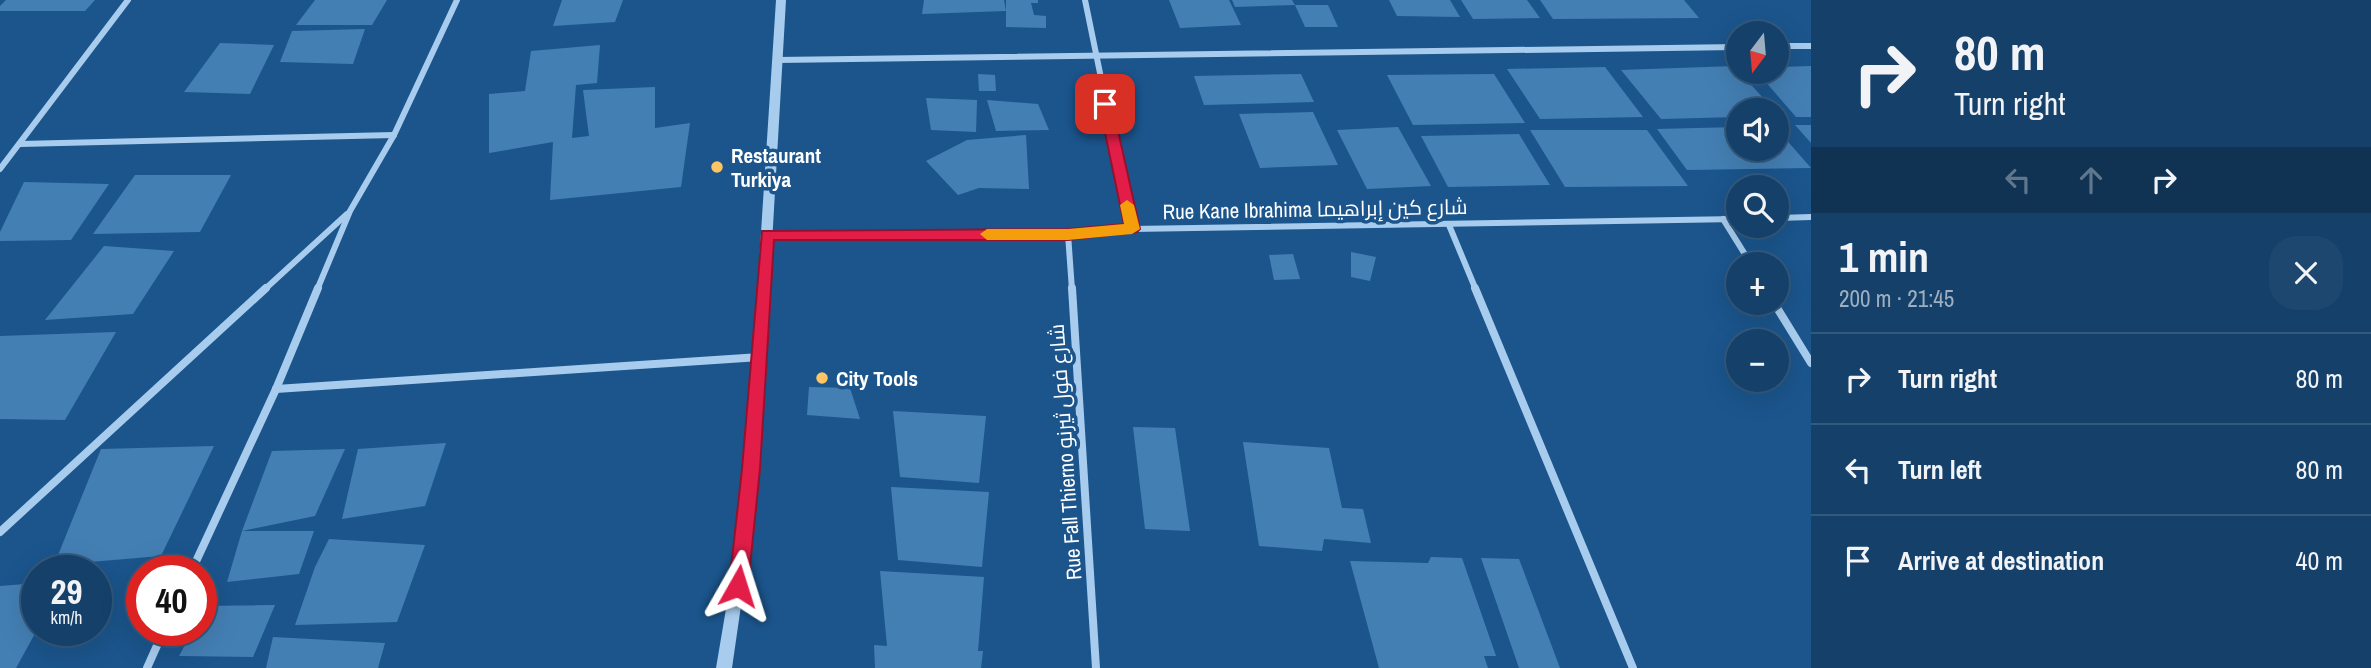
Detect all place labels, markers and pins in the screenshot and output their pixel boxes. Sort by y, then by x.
pin [1075,74,1135,134]
place label: Restaurant Turkiya [731,141,821,194]
marker: Restaurant Turkiya [709,159,725,175]
place label: City Tools [836,364,918,393]
marker: City Tools [814,370,830,386]

